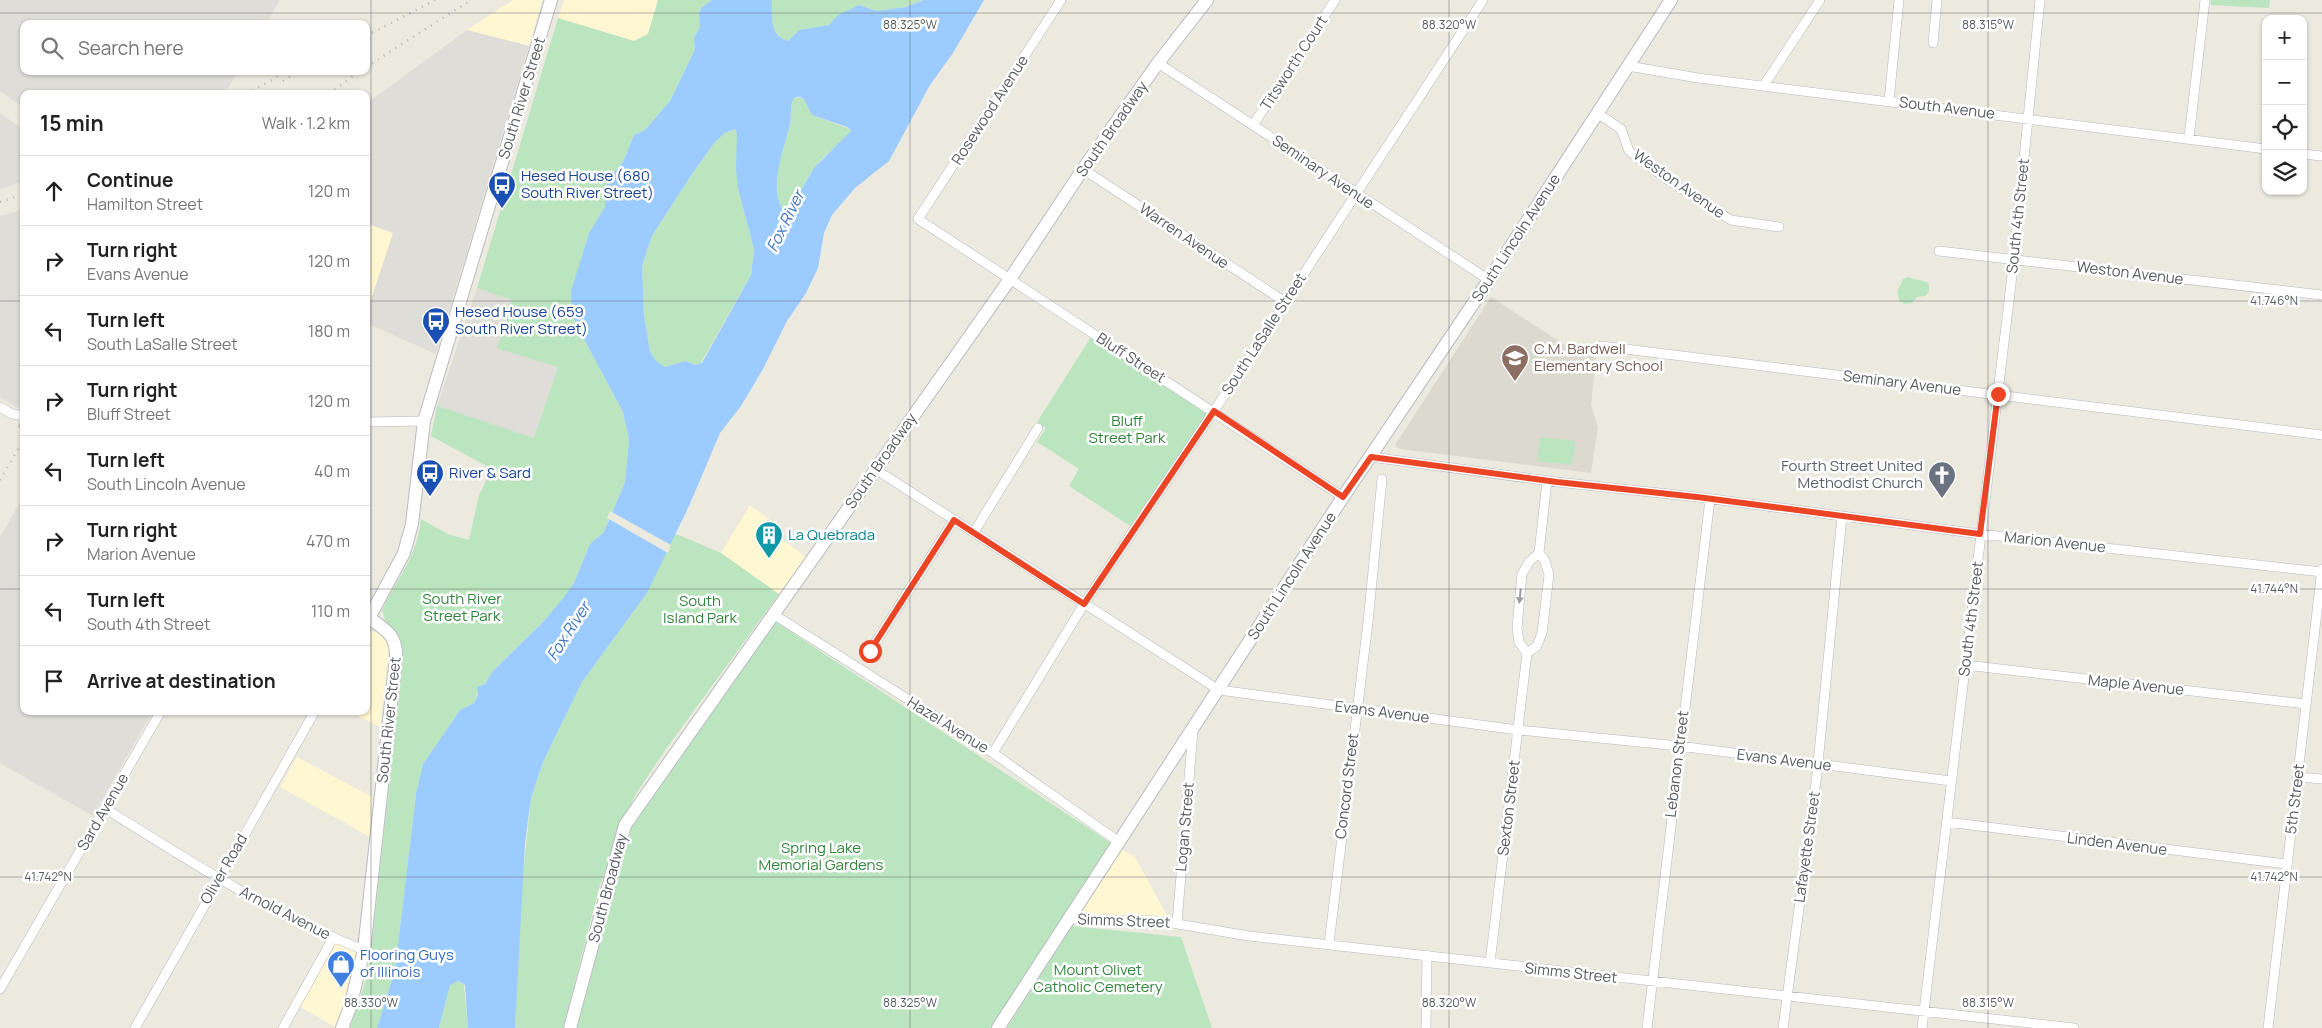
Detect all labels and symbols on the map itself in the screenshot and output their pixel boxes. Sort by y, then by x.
street label: Titsworth Court [1255,11,1332,114]
text: 88.325°W [883,16,938,33]
text: 88.320°W [1422,16,1477,33]
text: 88.315°W [1962,16,2015,33]
street label: South River Street [493,34,550,161]
street label: Rosewood Avenue [946,51,1033,169]
street label: South Broadway [1071,77,1152,181]
street label: South Avenue [1898,91,1996,124]
street label: Seminary Avenue [1268,130,1379,214]
street label: Weston Avenue [1629,144,1730,223]
street label: South 4th Street [2001,157,2034,275]
place label: Hesed House (680 South River Street) [521,165,654,203]
street label: South Lincoln Avenue [1466,169,1565,306]
bus stop icon: Hesed House (680 South River Street) [487,170,517,209]
water label: Fox River [761,185,810,255]
street label: Warren Avenue [1135,198,1234,274]
street label: Weston Avenue [2075,256,2185,290]
street label: South LaSalle Street [1216,269,1311,399]
text: 41.746°N [2250,292,2298,309]
place label: Hesed House (659 South River Street) [455,301,588,339]
bus stop icon: Hesed House (659 South River Street) [421,306,451,345]
street label: Bluff Street [1093,327,1170,388]
place label: C.M. Bardwell Elementary School [1534,338,1663,376]
school or university icon: C.M. Bardwell Elementary School [1500,343,1530,382]
street label: Seminary Avenue [1842,365,1963,400]
route end [1987,383,2010,406]
street label: South Broadway [840,409,921,513]
park label: Bluff Street Park [1089,410,1166,448]
place label: Fourth Street United Methodist Church [1781,455,1923,493]
bus stop icon: River & Sard [415,458,445,497]
church icon: Fourth Street United Methodist Church [1927,460,1957,499]
place label: River & Sard [449,462,531,483]
street label: South Lincoln Avenue [1242,507,1341,644]
building icon: La Quebrada [754,520,784,559]
place label: La Quebrada [788,524,875,545]
street label: Marion Avenue [2003,526,2107,557]
street label: South 4th Street [1953,560,1988,678]
text: 41.744°N [2250,580,2298,597]
park label: South River Street Park [422,588,502,626]
one-way arrow [1516,588,1524,604]
park label: South Island Park [663,590,737,628]
water label: Fox River [541,596,596,664]
route start [859,640,882,663]
street label: South River Street [371,656,406,784]
street label: Maple Avenue [2087,669,2185,700]
street label: Hazel Avenue [903,691,993,758]
street label: Evans Avenue [1334,695,1431,728]
street label: Lebanon Street [1660,709,1693,818]
street label: Concord Street [1330,732,1363,840]
street label: Evans Avenue [1736,743,1833,776]
street label: Sexton Street [1492,759,1525,857]
street label: 5th Street [2280,763,2309,835]
street label: Sard Avenue [72,769,133,854]
street label: Logan Street [1170,781,1199,873]
street label: Lafayette Street [1788,790,1825,904]
street label: Linden Avenue [2066,827,2169,860]
street label: Oliver Road [195,830,252,908]
street label: South Broadway [583,831,632,945]
park label: Spring Lake Memorial Gardens [759,837,884,875]
text: 41.742°N [24,868,72,885]
text: 41.742°N [2250,868,2298,885]
street label: Arnold Avenue [236,881,334,945]
street label: Simms Street [1077,908,1171,933]
place label: Flooring Guys of Illinois [360,944,454,982]
shop icon: Flooring Guys of Illinois [326,949,356,988]
street label: Simms Street [1524,957,1618,988]
park label: Mount Olivet Catholic Cemetery [1033,959,1163,997]
text: 88.330°W [344,994,399,1011]
text: 88.325°W [883,994,938,1011]
text: 88.320°W [1422,994,1477,1011]
text: 88.315°W [1962,994,2015,1011]

